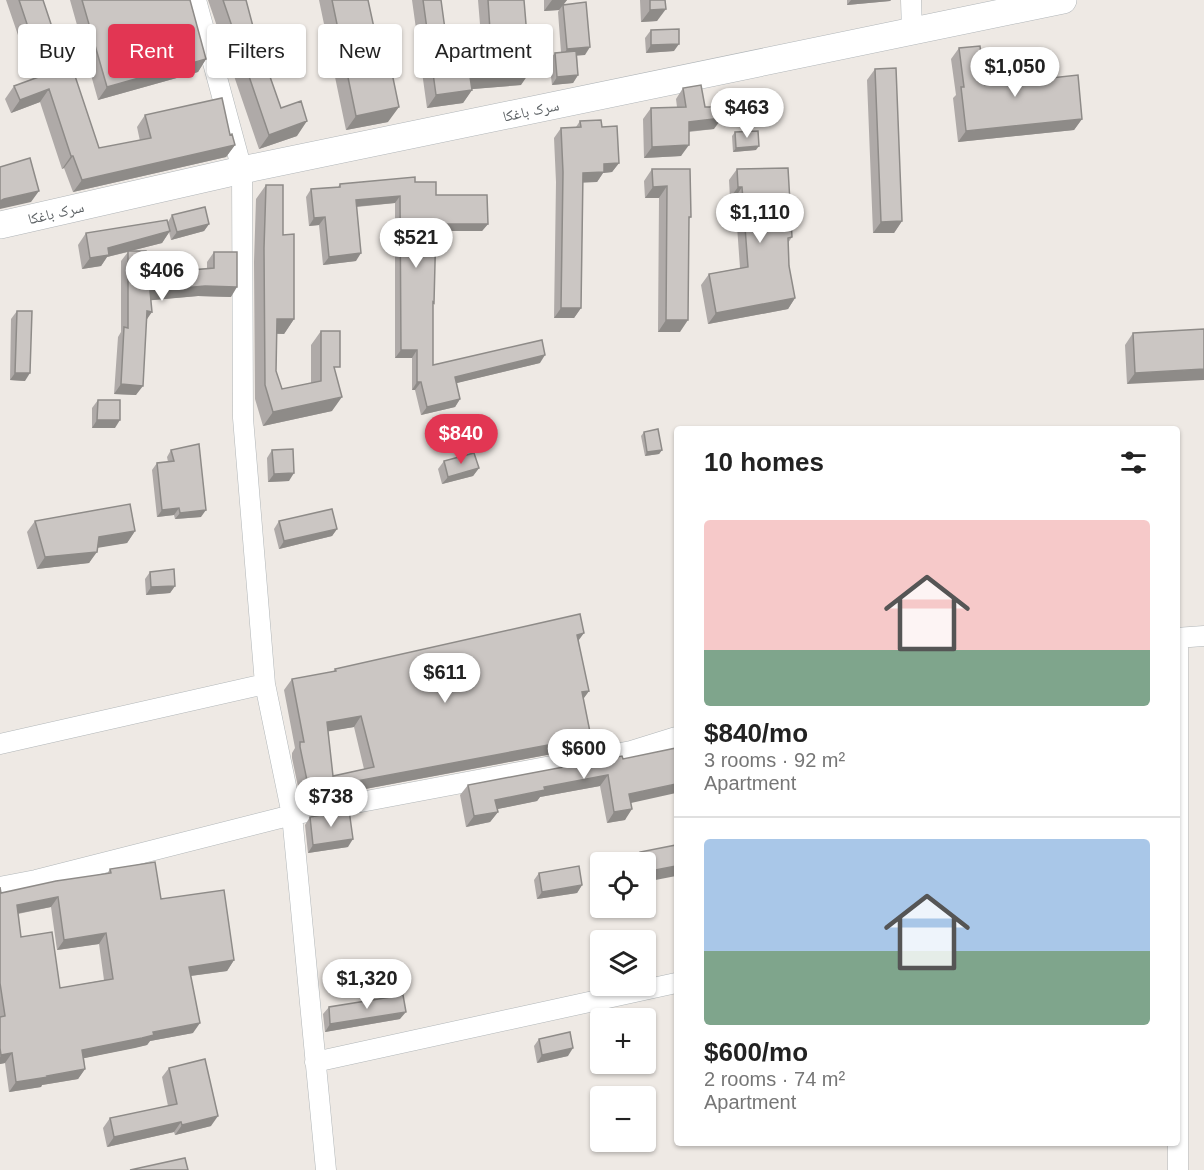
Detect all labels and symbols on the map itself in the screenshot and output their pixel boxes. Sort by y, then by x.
pin: $1,050 [966,47,1064,98]
pin: $463 [711,88,783,139]
street label: سرک باغکا [501,96,561,126]
pin: $1,110 [711,193,809,244]
street label: سرک باغکا [26,198,86,228]
pin: $521 [380,218,452,269]
pin: $406 [126,251,198,302]
pin: $840 [425,414,497,465]
pin: $611 [409,653,481,704]
pin: $600 [548,729,620,780]
pin: $738 [295,777,367,828]
pin: $1,320 [318,959,416,1010]

